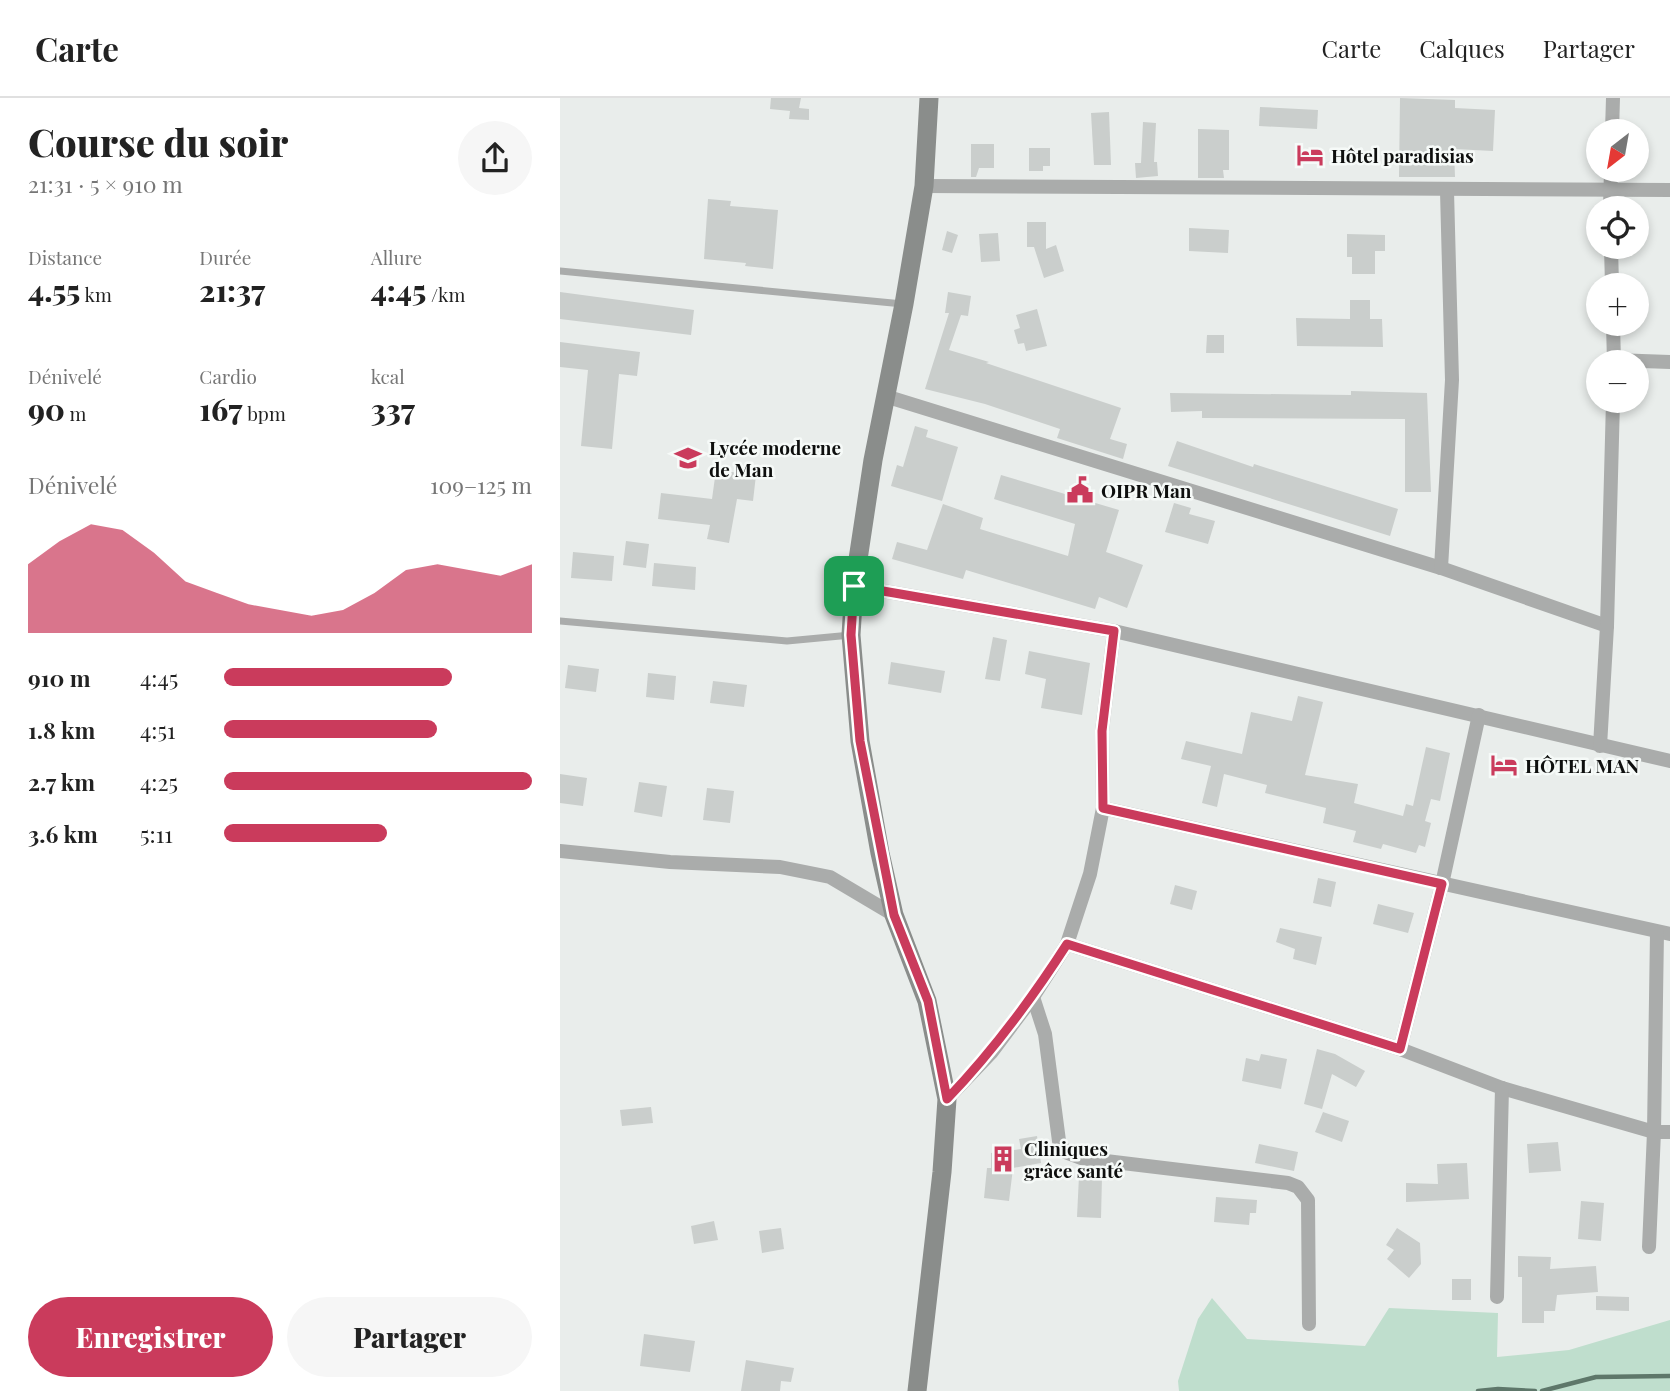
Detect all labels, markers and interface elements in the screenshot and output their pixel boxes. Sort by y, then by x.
text: Carte [35,26,119,70]
text: Carte [1322,32,1381,64]
text: Calques [1419,32,1505,64]
text: Partager [1543,32,1635,64]
text: Course du soir [28,116,288,167]
north arrow [1586,119,1648,182]
map controls [1586,119,1649,413]
button: share [458,121,532,195]
hotel icon: Hôtel paradisias [1295,140,1325,170]
place label: Hôtel paradisias [1331,142,1474,168]
text: 21:31 · 5 × 910 m [28,168,183,199]
button: locate [1586,196,1649,259]
text: Distance [28,244,102,270]
text: Durée [199,244,251,270]
text: Allure [371,244,422,270]
text: 4.55 [28,270,80,310]
text: 21:37 [199,270,265,310]
text: 4:45 [371,270,426,310]
button: + [1586,273,1649,336]
text: km [80,281,112,307]
text: /km [426,281,465,307]
button: − [1586,350,1649,413]
text: Dénivelé [28,363,102,389]
text: Cardio [199,363,257,389]
text: kcal [371,363,405,389]
text: 90 [28,389,65,429]
text: 167 [199,389,242,429]
text: 337 [371,389,415,429]
text: m [65,400,86,426]
text: bpm [242,400,286,426]
place label: Lycée moderne de Man [709,434,841,482]
school or university icon: Lycée moderne de Man [673,443,703,473]
text: Dénivelé [28,469,117,500]
text: 109–125 m [430,469,532,500]
public building icon: OIPR Man [1065,475,1095,505]
place label: OIPR Man [1101,477,1192,503]
pin [824,556,884,616]
icon: arrive [835,567,873,605]
text: 910 m [28,662,91,693]
text: 4:45 [140,662,178,693]
text: 1.8 km [28,714,95,745]
text: 4:51 [140,714,176,745]
hotel icon: HÔTEL MAN [1489,750,1519,780]
place label: HÔTEL MAN [1525,752,1640,778]
text: 2.7 km [28,766,95,797]
text: 4:25 [140,766,178,797]
text: 3.6 km [28,818,98,849]
text: 5:11 [140,818,173,849]
place label: Cliniques grâce santé [1024,1135,1123,1183]
building icon: Cliniques grâce santé [988,1144,1018,1174]
button: Enregistrer [28,1297,273,1377]
button: Partager [287,1297,532,1377]

